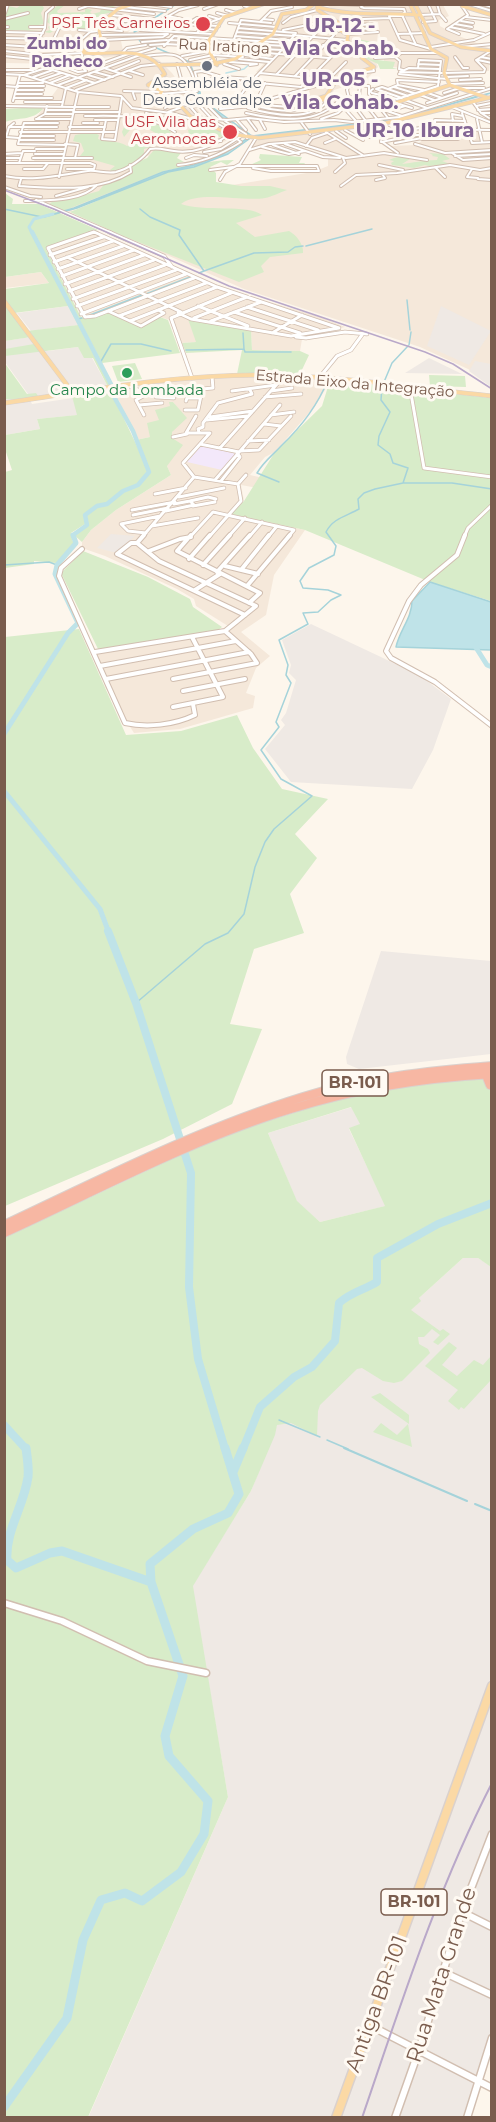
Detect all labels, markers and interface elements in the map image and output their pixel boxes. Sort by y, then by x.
district label: UR-12 - Vila Cohab. [281,14,399,61]
place label: PSF Três Carneiros [51,15,190,33]
marker: PSF Três Carneiros [194,15,212,33]
district label: Zumbi do Pacheco [27,34,107,72]
street label: Rua Iratinga [178,36,270,58]
marker: Assembléia de Deus Comadalpe [200,59,214,73]
district label: UR-05 - Vila Cohab. [281,68,399,115]
place label: Assembléia de Deus Comadalpe [142,75,272,110]
place label: USF Vila das Aeromocas [124,114,216,149]
district label: UR-10 Ibura [355,119,475,143]
marker: USF Vila das Aeromocas [221,123,239,141]
marker: Campo da Lombada [120,366,134,380]
street label: Estrada Eixo da Integração [255,366,455,402]
place label: Campo da Lombada [50,382,204,400]
road number: BR-101 [322,1070,388,1096]
street label: Rua Mata Grande [402,1884,482,2066]
road number: BR-101 [381,1889,447,1915]
street label: Antiga BR-101 [341,1932,413,2076]

